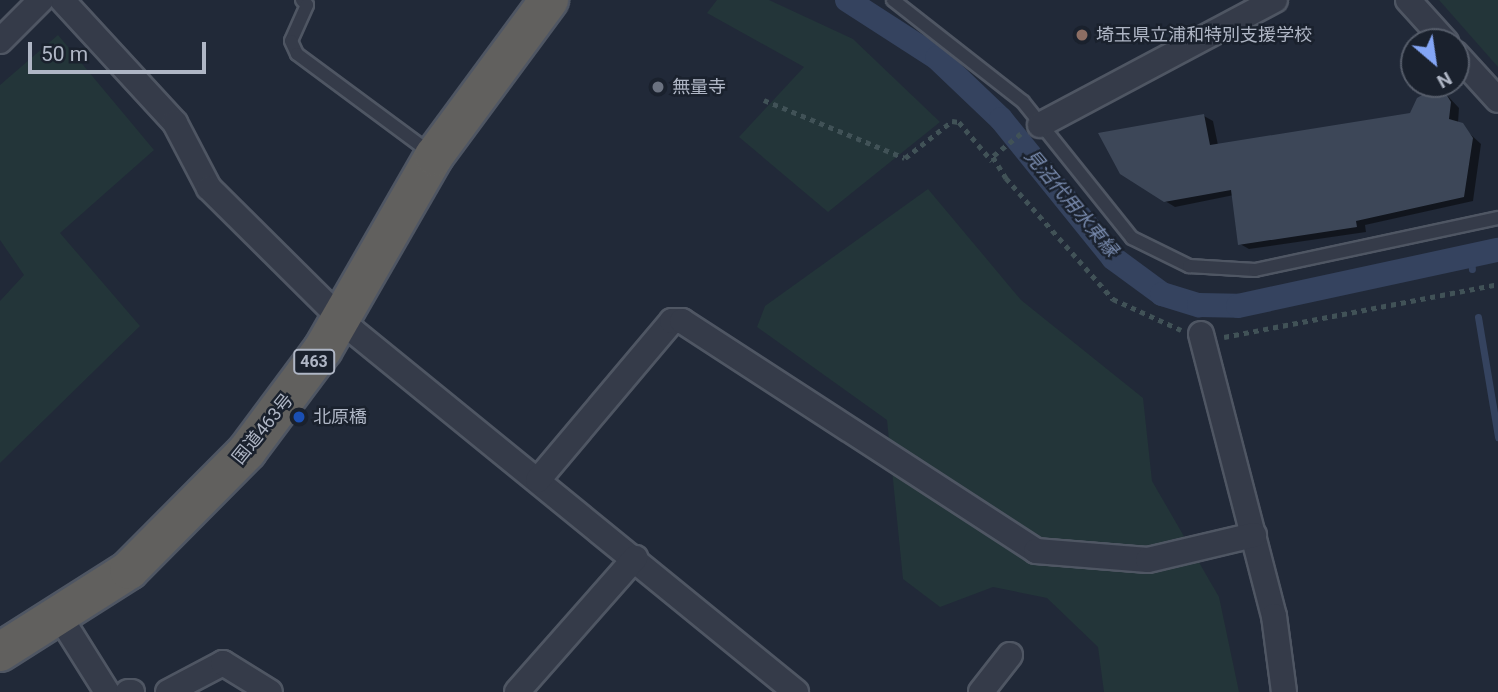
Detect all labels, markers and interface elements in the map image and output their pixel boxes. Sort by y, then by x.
place label: 埼玉県立浦和特別支援学校 [1096,24,1312,46]
marker: 埼玉県立浦和特別支援学校 [1074,27,1090,43]
scale bar [32,28,210,72]
north arrow [1400,28,1470,98]
text: 50 m [41,42,88,66]
text: N [1433,67,1456,93]
place label: 無量寺 [672,76,726,98]
marker: 無量寺 [650,79,666,95]
water label: 見沼代用水東縁 [1020,145,1122,261]
road number: 463 [293,350,335,374]
street label: 国道463号 [228,389,298,469]
place label: 北原橋 [313,406,367,428]
marker: 北原橋 [291,409,307,425]

